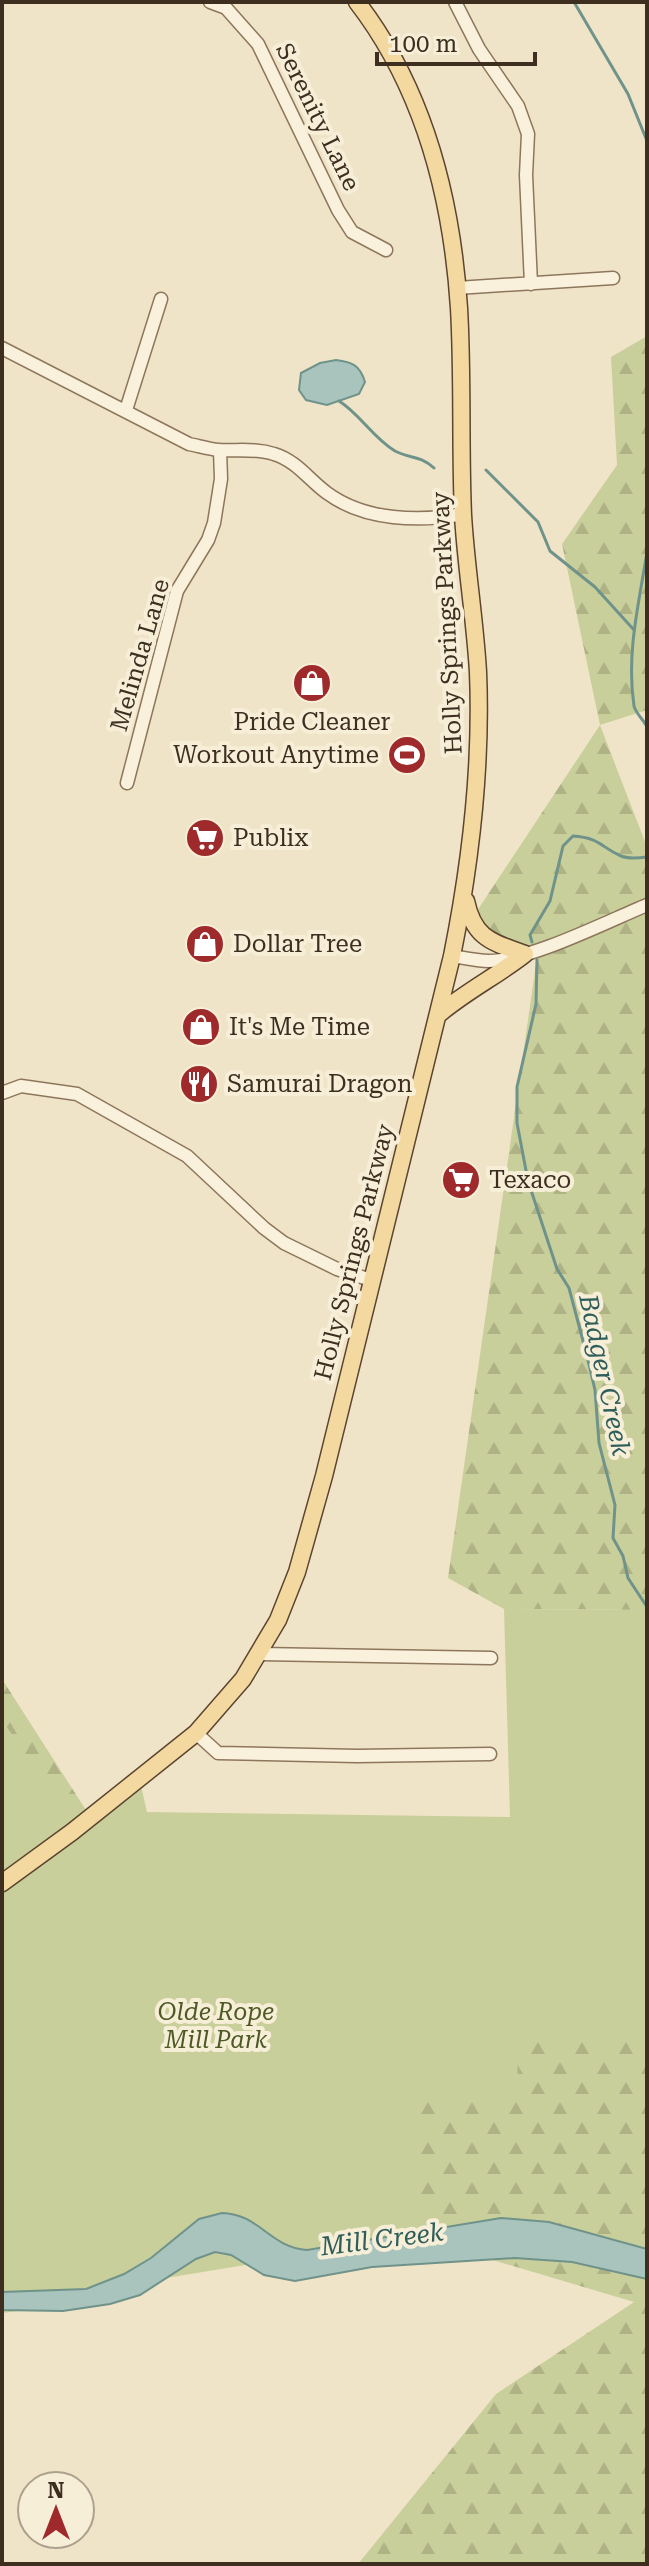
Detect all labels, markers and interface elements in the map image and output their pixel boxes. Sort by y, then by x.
scale bar [377,16,535,66]
text: 100 m [389,30,457,58]
street label: Serenity Lane [270,39,366,195]
street label: Holly Springs Parkway [426,490,468,755]
street label: Melinda Lane [105,576,175,734]
shop icon: Pride Cleaner [291,662,333,704]
place label: Pride Cleaner [234,708,391,736]
sports icon: Workout Anytime [386,734,428,776]
place label: Workout Anytime [173,741,379,769]
supermarket icon: Publix [184,817,226,859]
place label: Publix [233,824,308,852]
shop icon: Dollar Tree [184,923,226,965]
place label: Dollar Tree [233,930,362,958]
shop icon: It's Me Time [180,1006,222,1048]
place label: It's Me Time [229,1013,370,1041]
restaurant icon: Samurai Dragon [178,1063,220,1105]
place label: Samurai Dragon [227,1070,413,1098]
street label: Holly Springs Parkway [309,1120,400,1383]
supermarket icon: Texaco [440,1159,482,1201]
place label: Texaco [489,1166,571,1194]
water label: Badger Creek [573,1290,637,1459]
park label: Olde Rope Mill Park [158,1998,274,2054]
water label: Mill Creek [318,2216,446,2262]
north arrow [16,2470,96,2550]
text: N [48,2478,65,2503]

